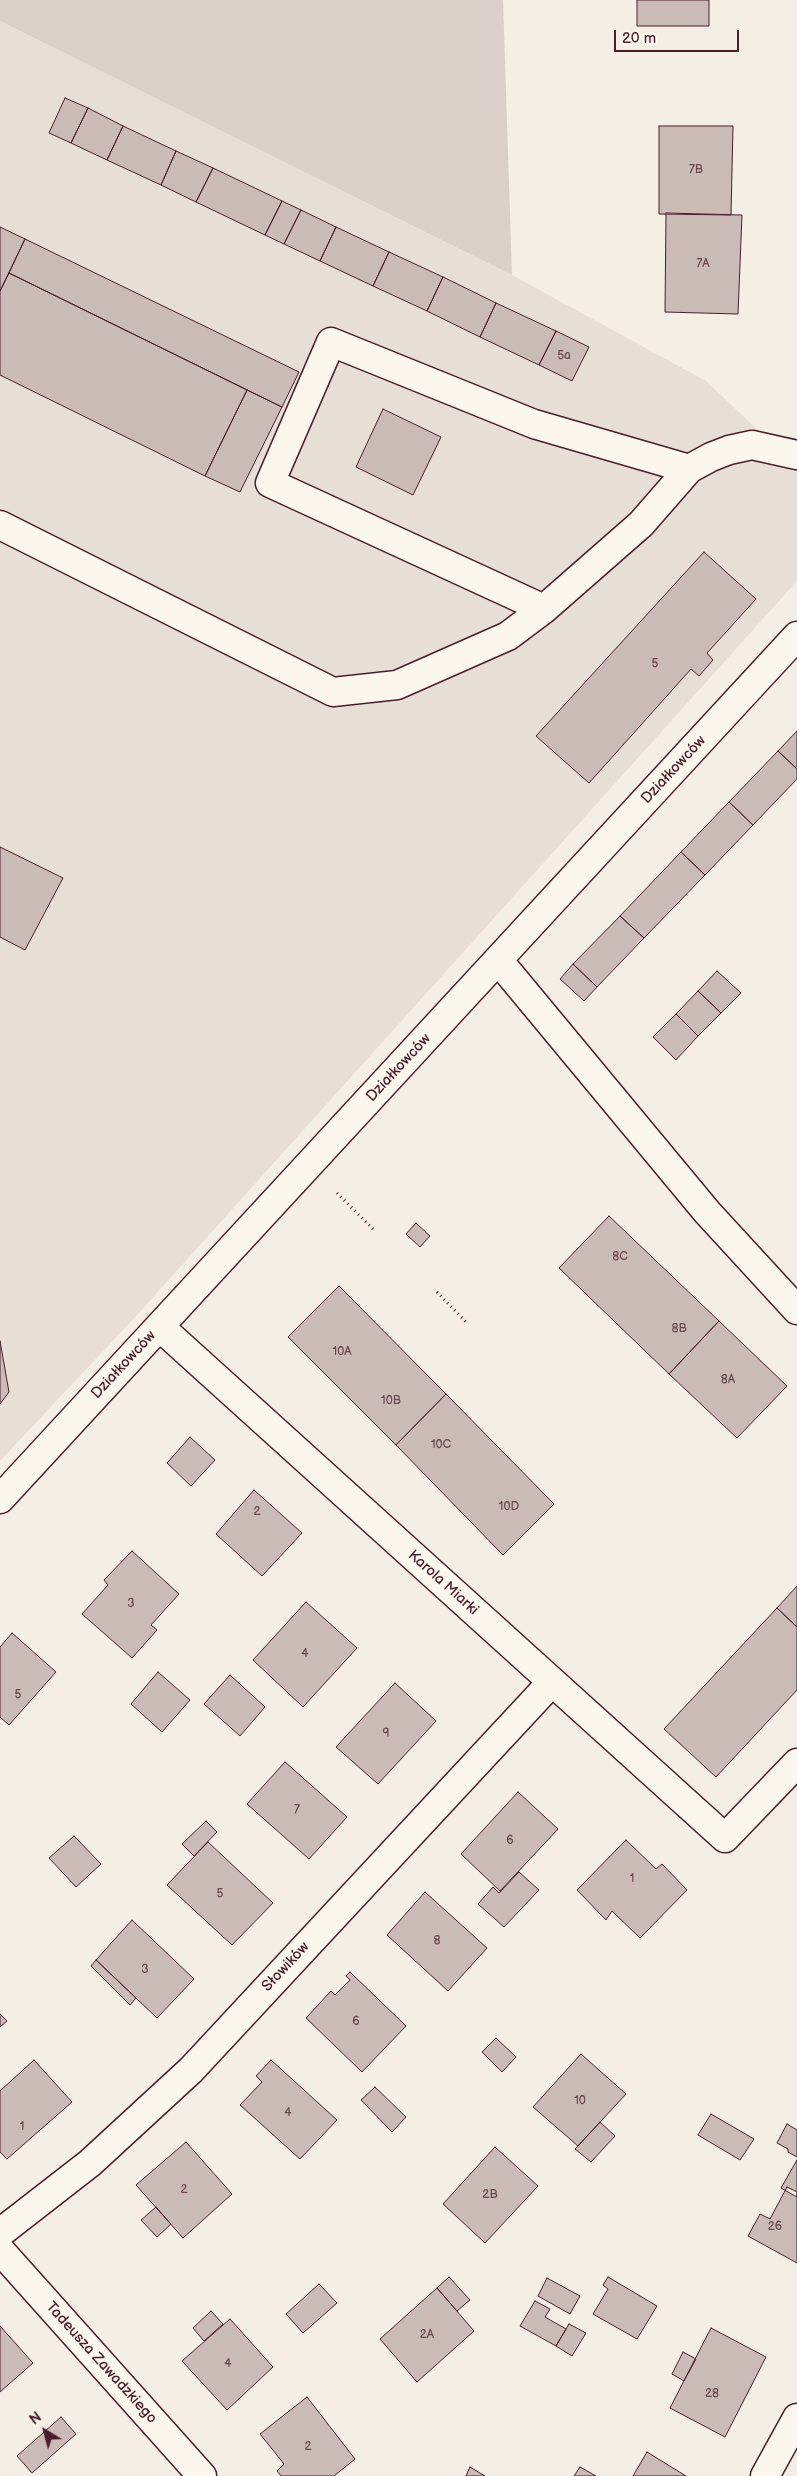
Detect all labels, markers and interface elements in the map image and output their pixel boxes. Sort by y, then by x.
scale bar [617,20,742,52]
text: 20 m [622,29,656,48]
house number: 7B [689,163,703,177]
house number: 7A [696,257,710,271]
house number: 5a [557,349,571,363]
house number: 5 [652,657,658,671]
street label: Działkowców [638,732,710,808]
street label: Działkowców [363,1030,435,1106]
house number: 8C [612,1250,628,1264]
house number: 8B [671,1322,687,1336]
street label: Działkowców [88,1327,160,1403]
house number: 10A [332,1345,352,1359]
house number: 8A [721,1373,735,1387]
house number: 10B [381,1394,401,1408]
house number: 10C [431,1438,451,1452]
house number: 10D [499,1500,519,1514]
house number: 2 [253,1505,261,1519]
street label: Karola Miarki [404,1547,482,1619]
house number: 3 [127,1597,135,1611]
house number: 4 [301,1647,309,1661]
house number: 5 [15,1688,21,1702]
house number: 9 [383,1727,389,1741]
house number: 7 [294,1803,300,1817]
house number: 6 [506,1834,514,1848]
house number: 1 [630,1872,634,1886]
house number: 5 [217,1887,223,1901]
house number: 8 [434,1934,440,1948]
street label: Słowików [259,1938,313,1996]
house number: 3 [141,1963,149,1977]
house number: 6 [352,2015,360,2029]
house number: 10 [574,2094,586,2108]
house number: 4 [284,2106,292,2120]
house number: 1 [20,2120,24,2134]
house number: 2 [180,2183,188,2197]
house number: 2B [482,2188,498,2202]
house number: 26 [768,2220,782,2234]
street label: Tadeusza Zawadzkiego [42,2298,160,2428]
house number: 2A [420,2328,434,2342]
house number: 4 [224,2357,232,2371]
house number: 28 [705,2387,719,2401]
north arrow [20,2406,70,2456]
text: N [26,2409,45,2429]
house number: 2 [304,2440,312,2454]

